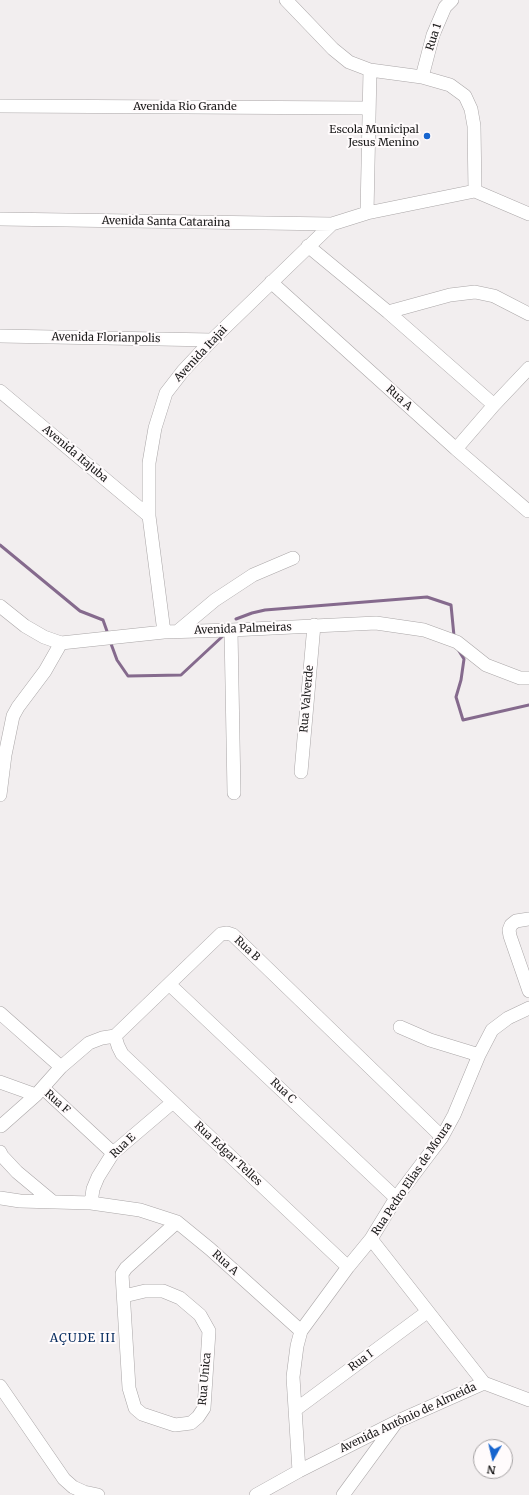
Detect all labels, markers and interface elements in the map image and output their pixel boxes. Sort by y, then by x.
street label: Rua 1 [423,22,445,52]
street label: Avenida Rio Grande [133,100,237,114]
place label: Escola Municipal Jesus Menino [329,123,419,149]
marker: Escola Municipal Jesus Menino [422,131,432,141]
street label: Avenida Santa Cataraina [102,214,230,230]
street label: Avenida Itajai [172,323,230,385]
street label: Avenida Florianpolis [52,330,160,346]
street label: Rua A [383,383,415,413]
street label: Avenida Itajuba [40,423,110,485]
street label: Avenida Palmeiras [194,621,292,637]
street label: Rua Valverde [297,665,317,733]
street label: Rua B [231,934,263,964]
street label: Rua C [267,1076,299,1106]
street label: Rua F [42,1087,72,1117]
street label: Rua Edgar Telles [191,1119,265,1189]
street label: Rua Pedro Elias de Moura [369,1120,455,1238]
street label: Rua E [108,1131,138,1161]
street label: Rua A [209,1248,241,1278]
district label: AÇUDE III [50,1332,116,1346]
street label: Rua I [346,1348,376,1374]
street label: Rua Unica [196,1352,214,1406]
street label: Avenida Antônio de Almeida [338,1380,478,1456]
north arrow [473,1439,513,1479]
text: N [486,1462,497,1477]

